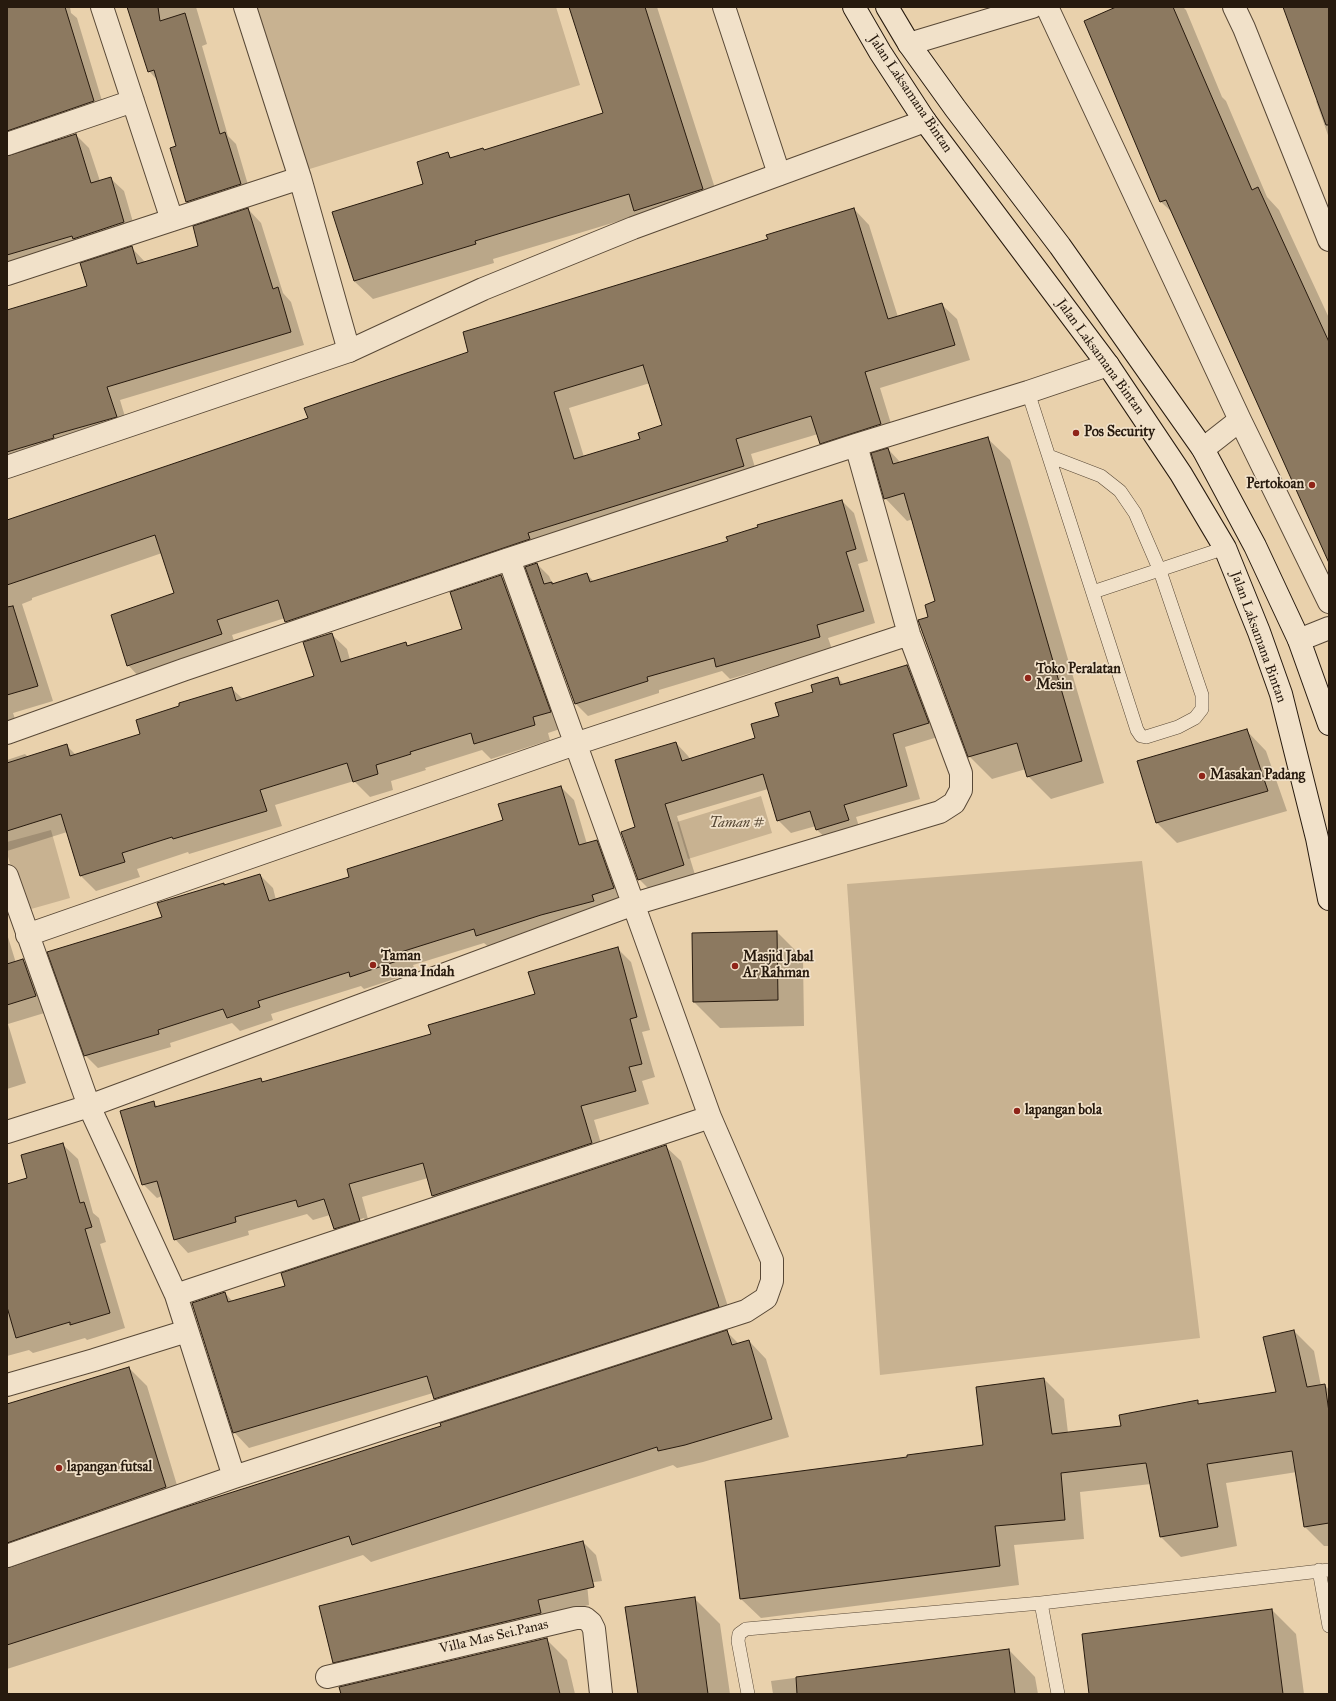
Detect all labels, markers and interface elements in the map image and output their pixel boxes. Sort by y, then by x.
street label: Jalan Laksamana Bintan [864,32,956,156]
street label: Jalan Laksamana Bintan [1053,296,1147,418]
place label: Pos Security [1084,425,1155,441]
marker: Pos Security [1071,428,1081,438]
place label: Pertokoan [1246,477,1304,493]
marker: Pertokoan [1307,480,1317,490]
street label: Jalan Laksamana Bintan [1226,569,1290,705]
place label: Toko Peralatan Mesin [1036,662,1121,694]
marker: Toko Peralatan Mesin [1023,673,1033,683]
place label: Masakan Padang [1210,768,1305,784]
marker: Masakan Padang [1197,771,1207,781]
park label: Taman # [709,816,765,832]
place label: Taman Buana Indah [381,949,454,982]
place label: Masjid Jabal Ar Rahman [743,950,813,982]
marker: Taman Buana Indah [368,960,378,970]
marker: Masjid Jabal Ar Rahman [730,961,740,971]
place label: lapangan bola [1025,1103,1102,1119]
marker: lapangan bola [1012,1106,1022,1116]
place label: lapangan futsal [67,1460,152,1476]
marker: lapangan futsal [54,1463,64,1473]
street label: Villa Mas Sei.Panas [438,1616,550,1658]

